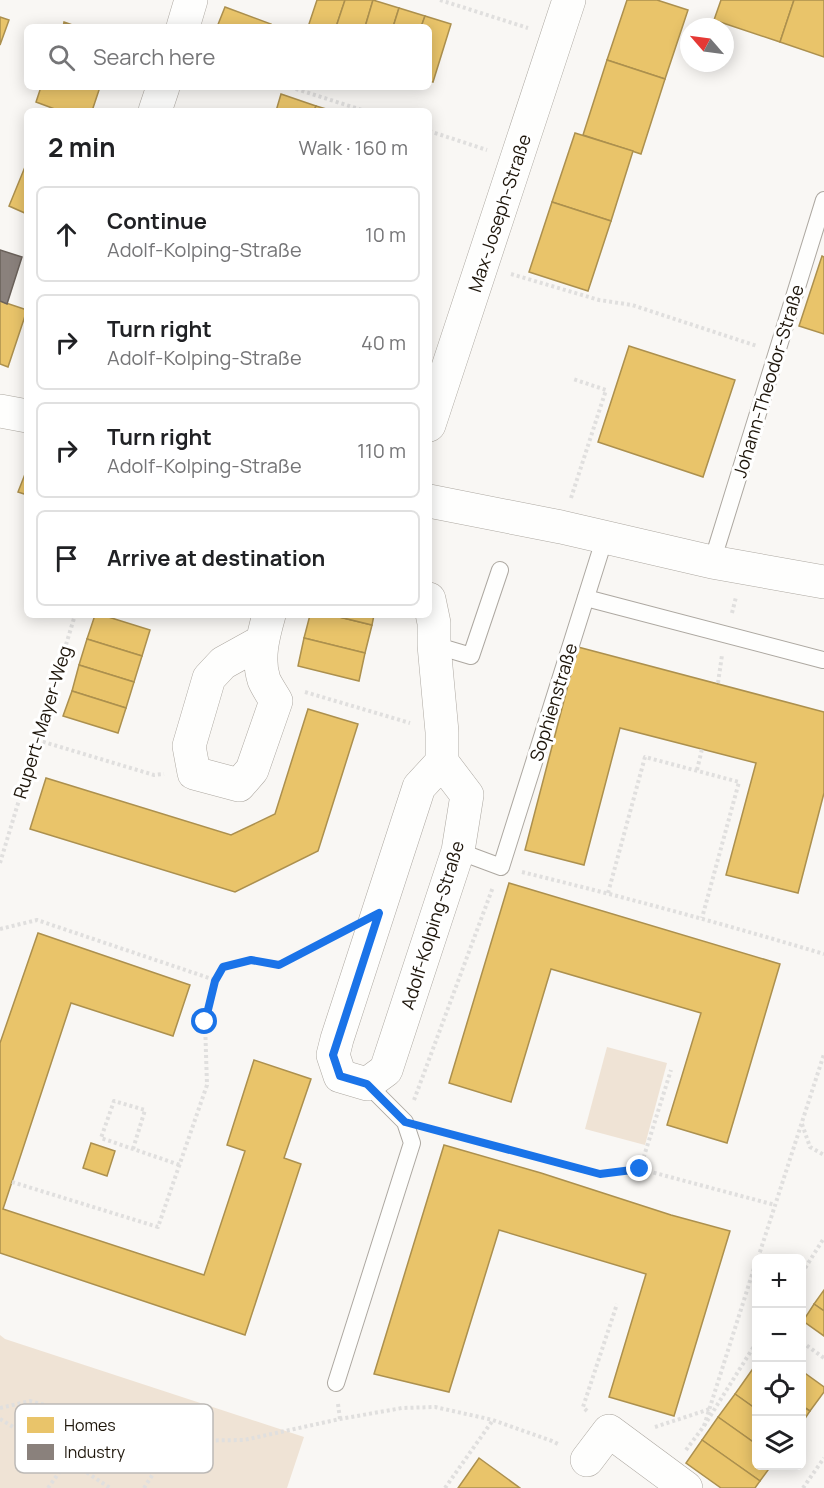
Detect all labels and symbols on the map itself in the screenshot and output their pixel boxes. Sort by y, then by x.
north arrow [680,18,734,72]
street label: Max-Joseph-Straße [462,131,536,295]
street label: Johann-Theodor-Straße [727,281,809,481]
street label: Sophienstraße [524,640,582,764]
street label: Rupert-Mayer-Weg [7,643,77,801]
street label: Adolf-Kolping-Straße [395,838,469,1012]
route start [191,1008,217,1034]
route end [626,1155,652,1181]
legend [15,1404,213,1473]
text: Homes [64,1414,116,1436]
text: Industry [64,1441,126,1463]

